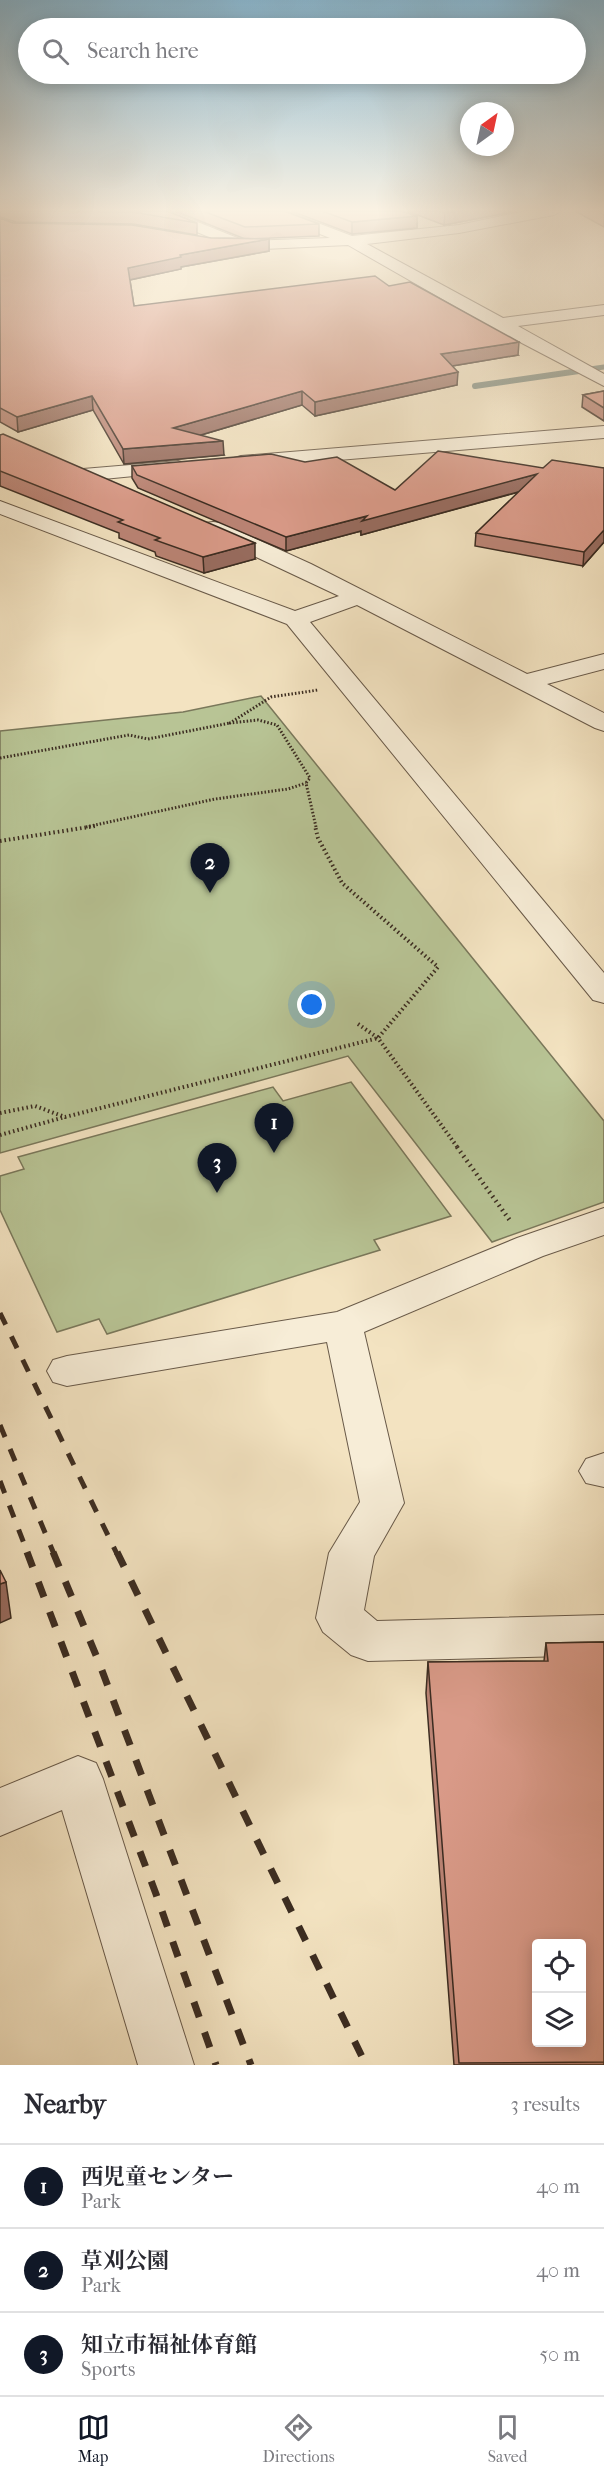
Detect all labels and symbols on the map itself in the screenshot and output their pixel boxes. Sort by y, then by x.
north arrow [460,102,514,156]
pin: 2 [190,844,230,893]
your location [297,990,326,1019]
pin: 1 [254,1104,294,1153]
pin: 3 [198,1144,236,1193]

